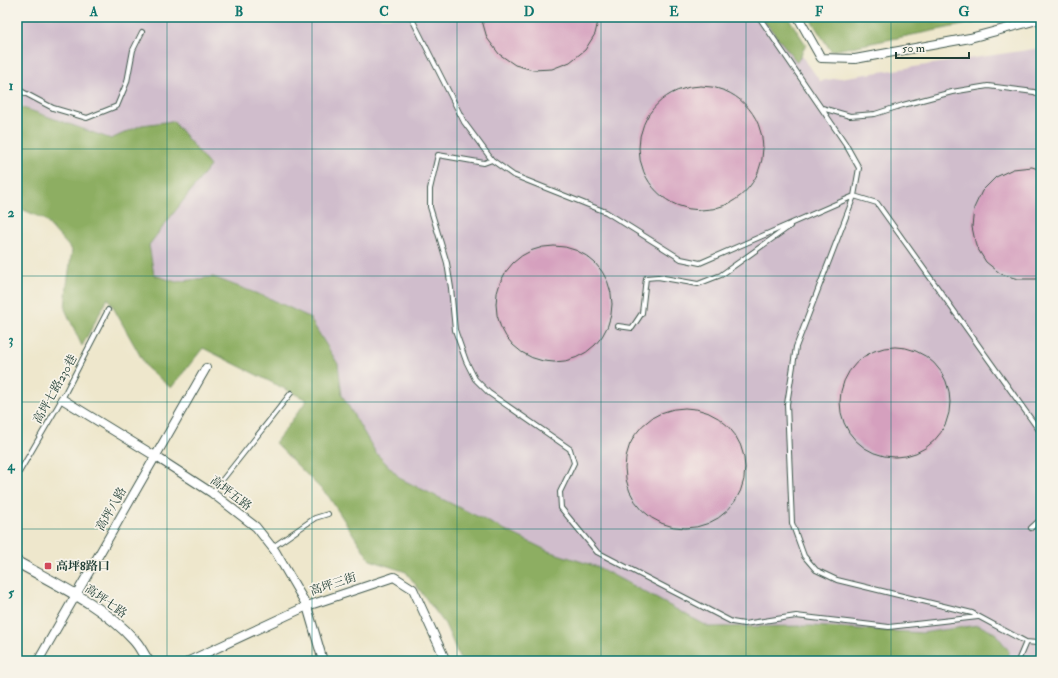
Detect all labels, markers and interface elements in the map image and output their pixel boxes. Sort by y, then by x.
text: A [89,4,99,20]
text: B [235,4,243,20]
text: C [379,4,389,20]
text: D [524,4,535,20]
text: E [669,4,679,20]
text: F [815,4,824,20]
text: G [959,4,970,20]
scale bar [896,34,969,60]
text: 50 m [902,41,926,56]
text: 1 [9,78,14,94]
text: 2 [8,205,15,221]
text: 3 [9,332,14,348]
street label: 高坪七路230巷 [30,352,81,426]
text: 4 [6,458,15,474]
street label: 高坪五路 [207,473,254,514]
street label: 高坪八路 [93,485,130,534]
place label: 高坪8路口 [56,559,110,574]
marker: 高坪8路口 [43,561,53,571]
street label: 高坪三街 [308,570,359,599]
street label: 高坪七路 [82,581,130,621]
text: 5 [8,585,14,601]

